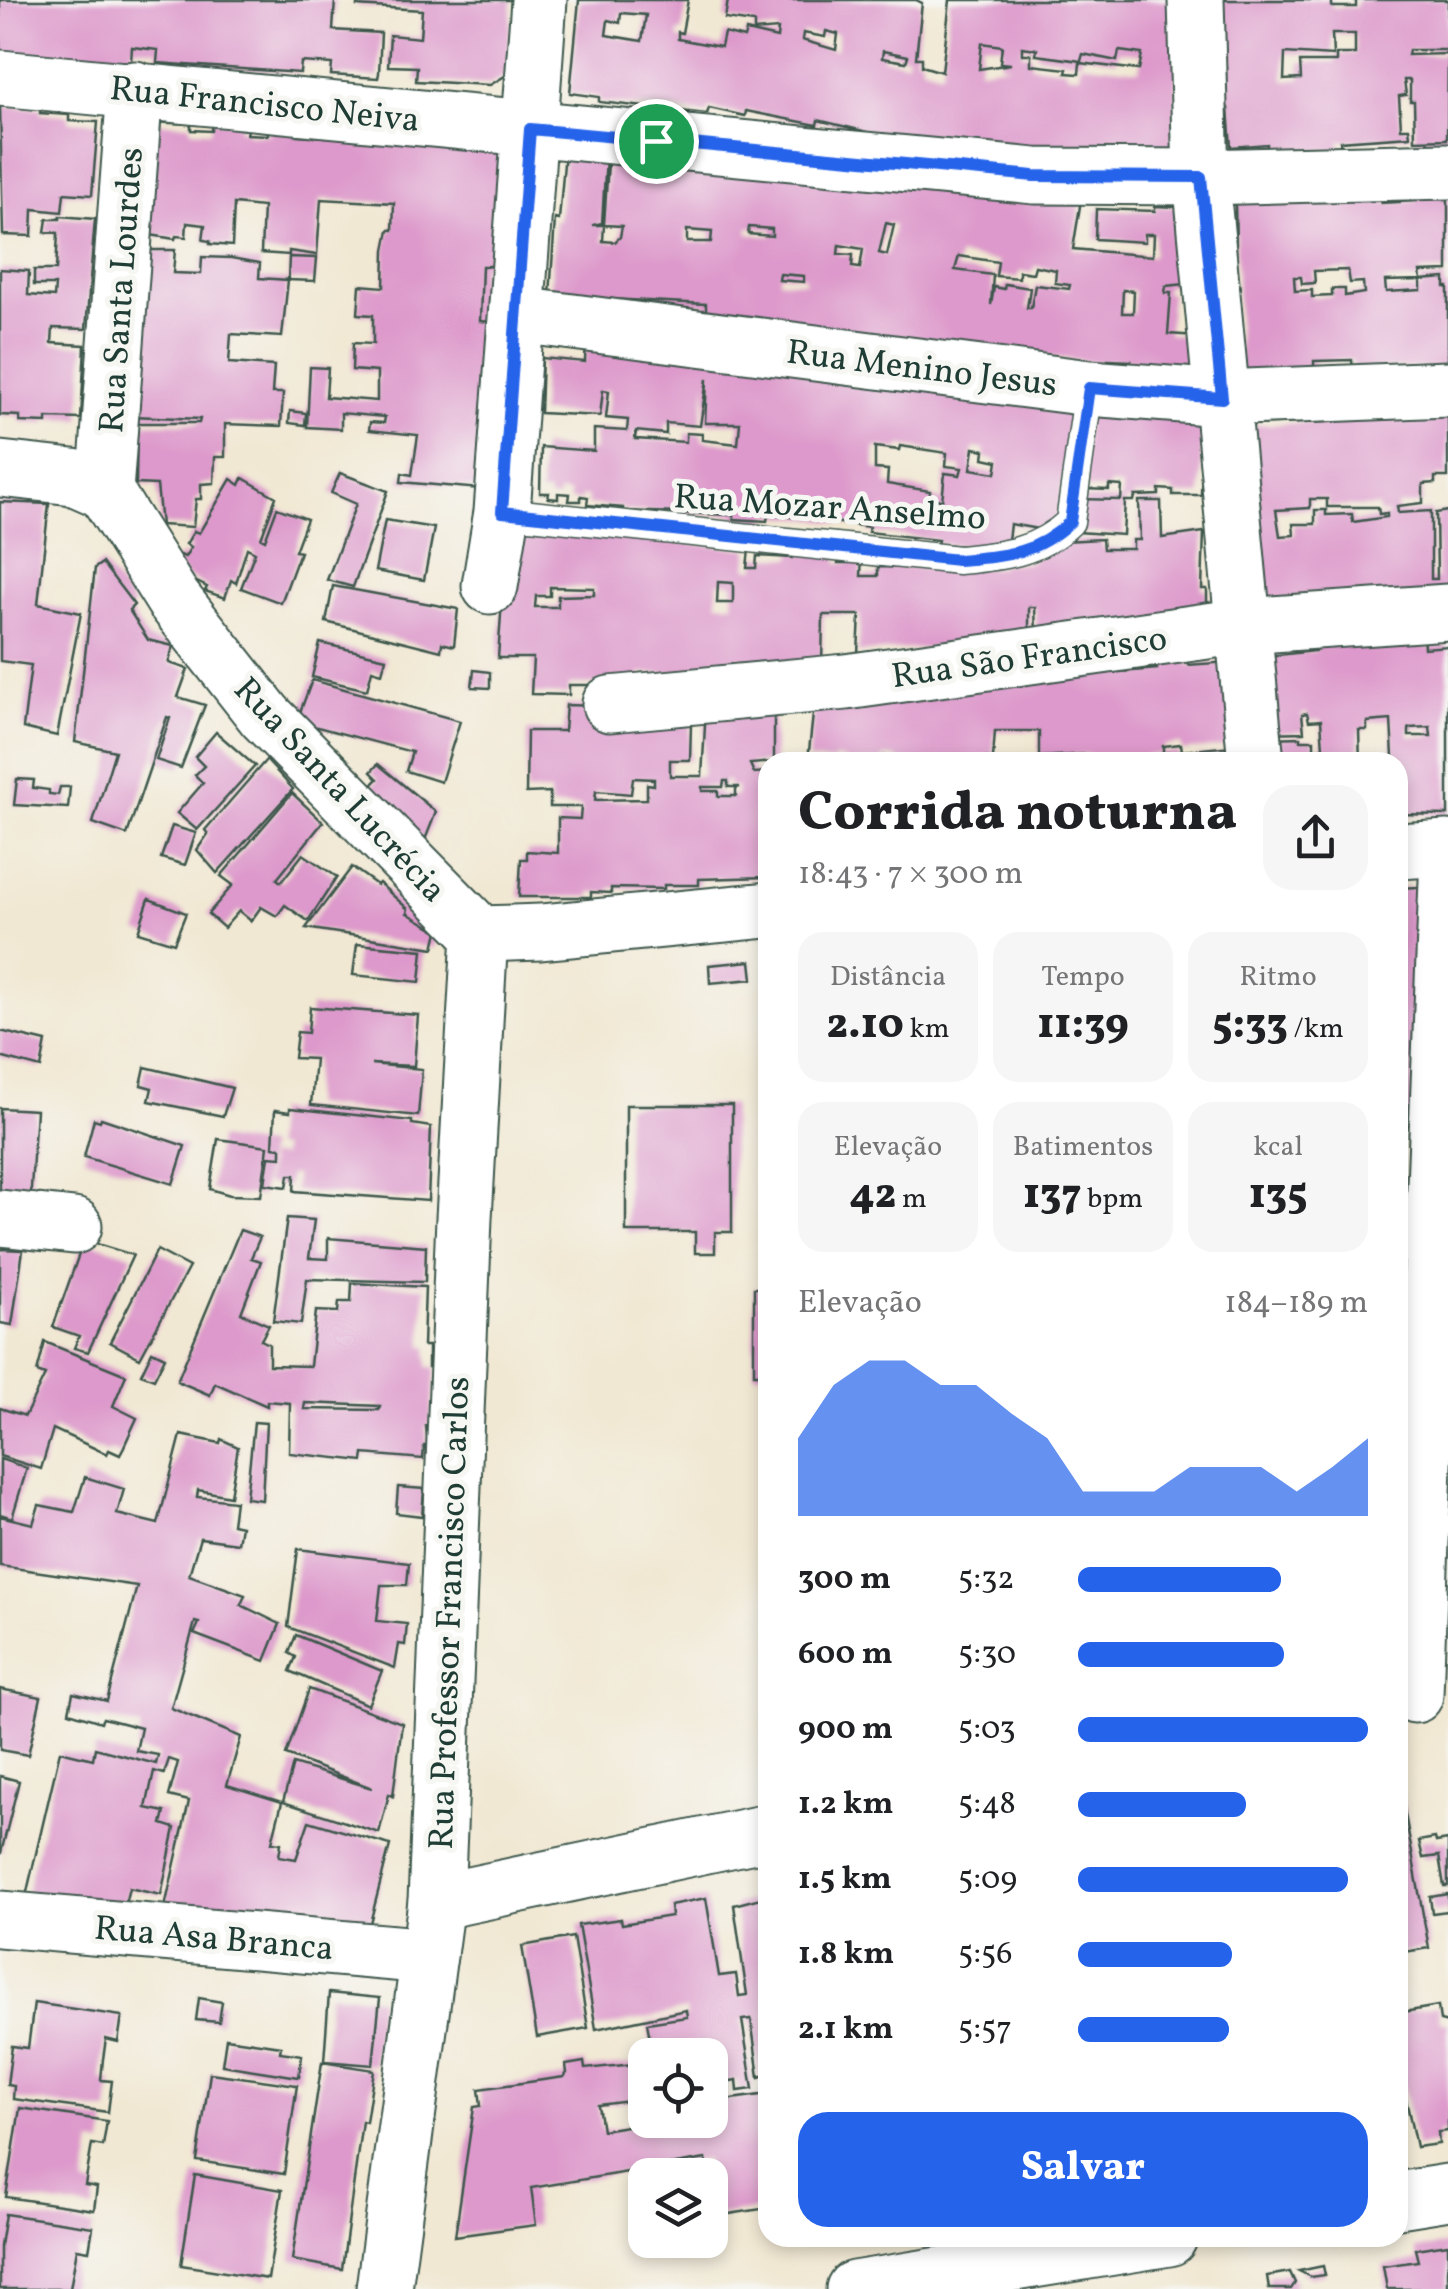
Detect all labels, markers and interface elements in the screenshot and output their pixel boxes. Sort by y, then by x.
street label: Rua Francisco Neiva [107,66,422,146]
pin [614,99,699,184]
icon: arrive [629,114,684,169]
street label: Rua Santa Lourdes [89,146,157,435]
street label: Rua Menino Jesus [784,330,1060,410]
street label: Rua Mozar Anselmo [672,474,987,544]
street label: Rua São Francisco [889,616,1170,702]
street label: Rua Santa Lucrécia [222,668,456,914]
text: Corrida noturna [798,777,1237,853]
button: share [1263,785,1368,890]
text: 18:43 · 7 × 300 m [798,853,1023,897]
text: Distância [830,958,946,997]
text: Tempo [1041,958,1125,997]
text: Ritmo [1239,958,1317,997]
text: 2.10 [826,997,904,1056]
text: 11:39 [1037,997,1129,1056]
text: 5:33 [1212,997,1288,1056]
text: km [904,1010,950,1049]
text: /km [1288,1010,1344,1049]
text: Elevação [834,1128,942,1167]
text: Batimentos [1013,1128,1153,1167]
text: kcal [1253,1128,1303,1167]
text: 42 [849,1167,896,1226]
text: 137 [1023,1167,1081,1226]
text: 135 [1249,1167,1307,1226]
text: m [896,1180,927,1219]
text: bpm [1081,1180,1143,1219]
text: Elevação [798,1282,922,1326]
text: 184–189 m [1224,1282,1368,1326]
street label: Rua Professor Francisco Carlos [419,1376,483,1851]
text: 300 m [798,1558,891,1602]
text: 5:32 [958,1558,1015,1602]
text: 600 m [798,1633,893,1677]
text: 5:30 [958,1633,1016,1677]
text: 900 m [798,1708,893,1752]
text: 5:03 [958,1708,1016,1752]
text: 1.2 km [798,1783,893,1827]
text: 5:48 [958,1783,1016,1827]
text: 1.5 km [798,1858,892,1902]
text: 5:09 [958,1858,1017,1902]
street label: Rua Asa Branca [92,1906,335,1974]
text: 1.8 km [798,1933,894,1977]
text: 5:56 [958,1933,1013,1977]
text: 2.1 km [798,2008,893,2052]
text: 5:57 [958,2008,1012,2052]
map controls [628,2038,728,2258]
button: locate [628,2038,728,2138]
button: Salvar [798,2112,1368,2227]
button: layers [628,2158,728,2258]

